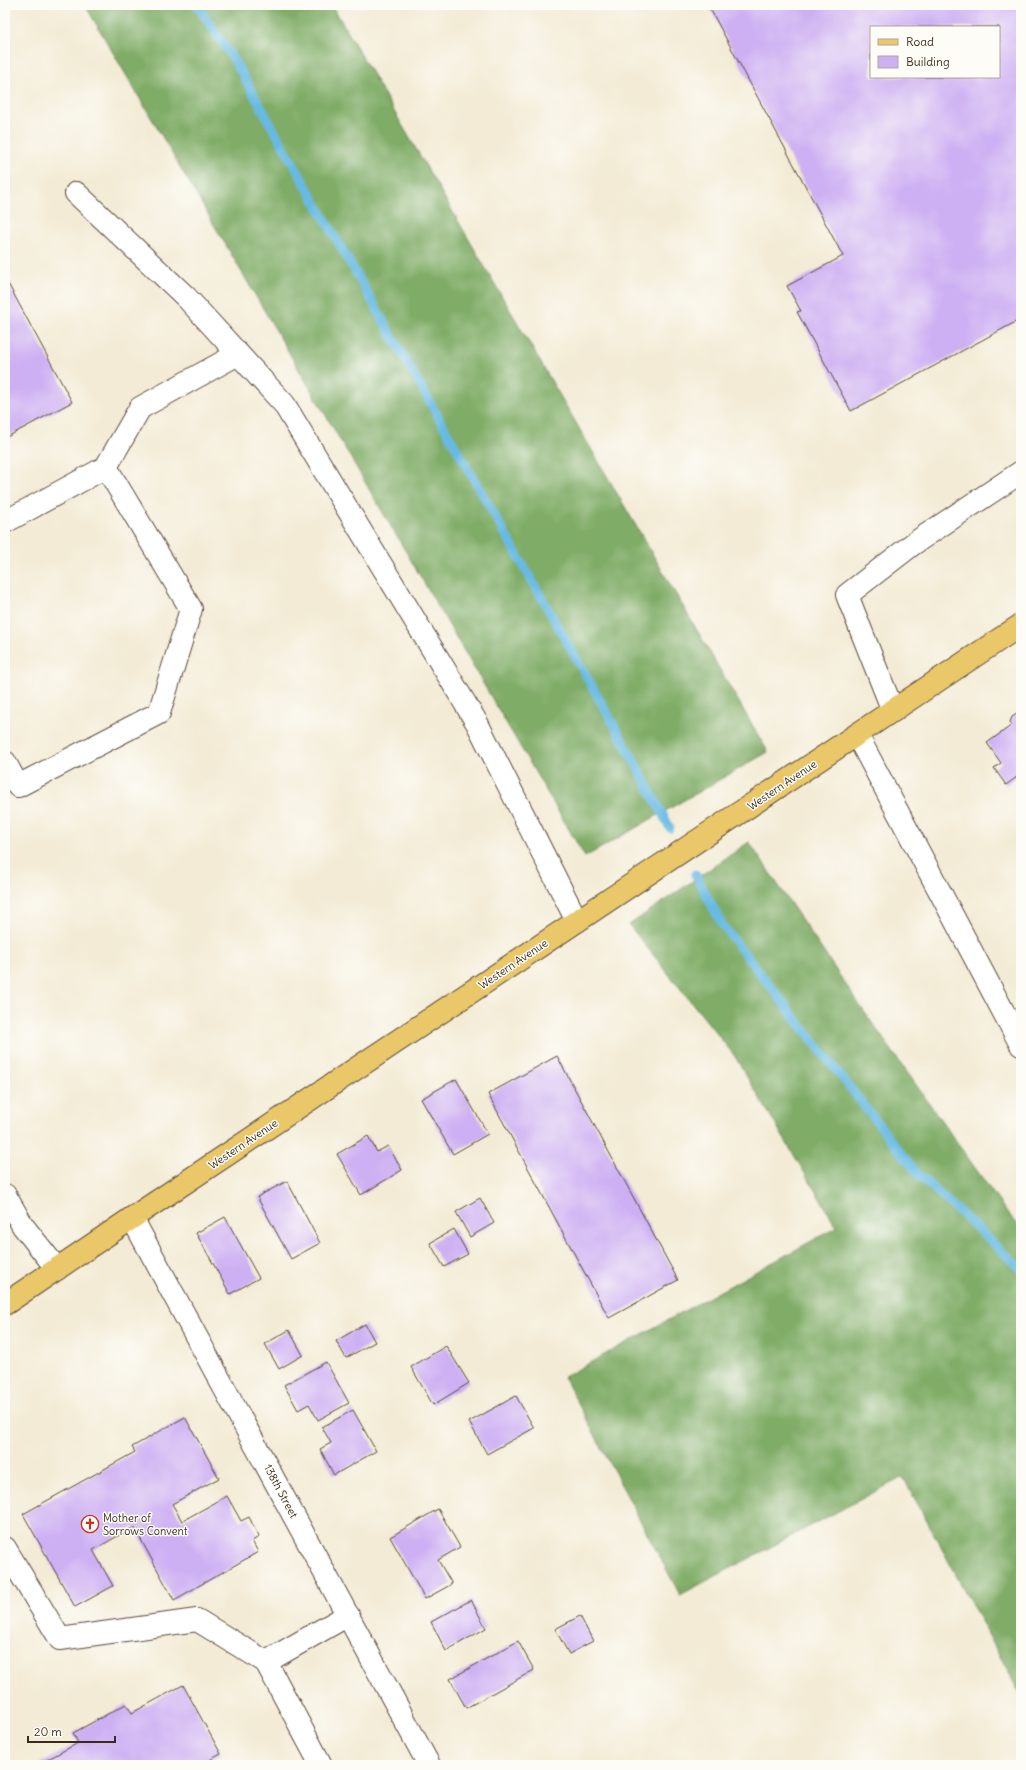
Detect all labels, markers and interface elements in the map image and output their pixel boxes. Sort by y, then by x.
legend [870,26,1000,78]
text: Road [906,34,934,49]
text: Building [906,54,950,69]
street label: Western Avenue [745,757,819,813]
street label: Western Avenue [476,936,550,992]
street label: Western Avenue [206,1116,280,1172]
street label: 138th Street [261,1462,301,1521]
place label: Mother of Sorrows Convent [103,1511,188,1538]
church icon: Mother of Sorrows Convent [80,1514,100,1534]
scale bar [28,1718,115,1744]
text: 20 m [34,1724,62,1739]

